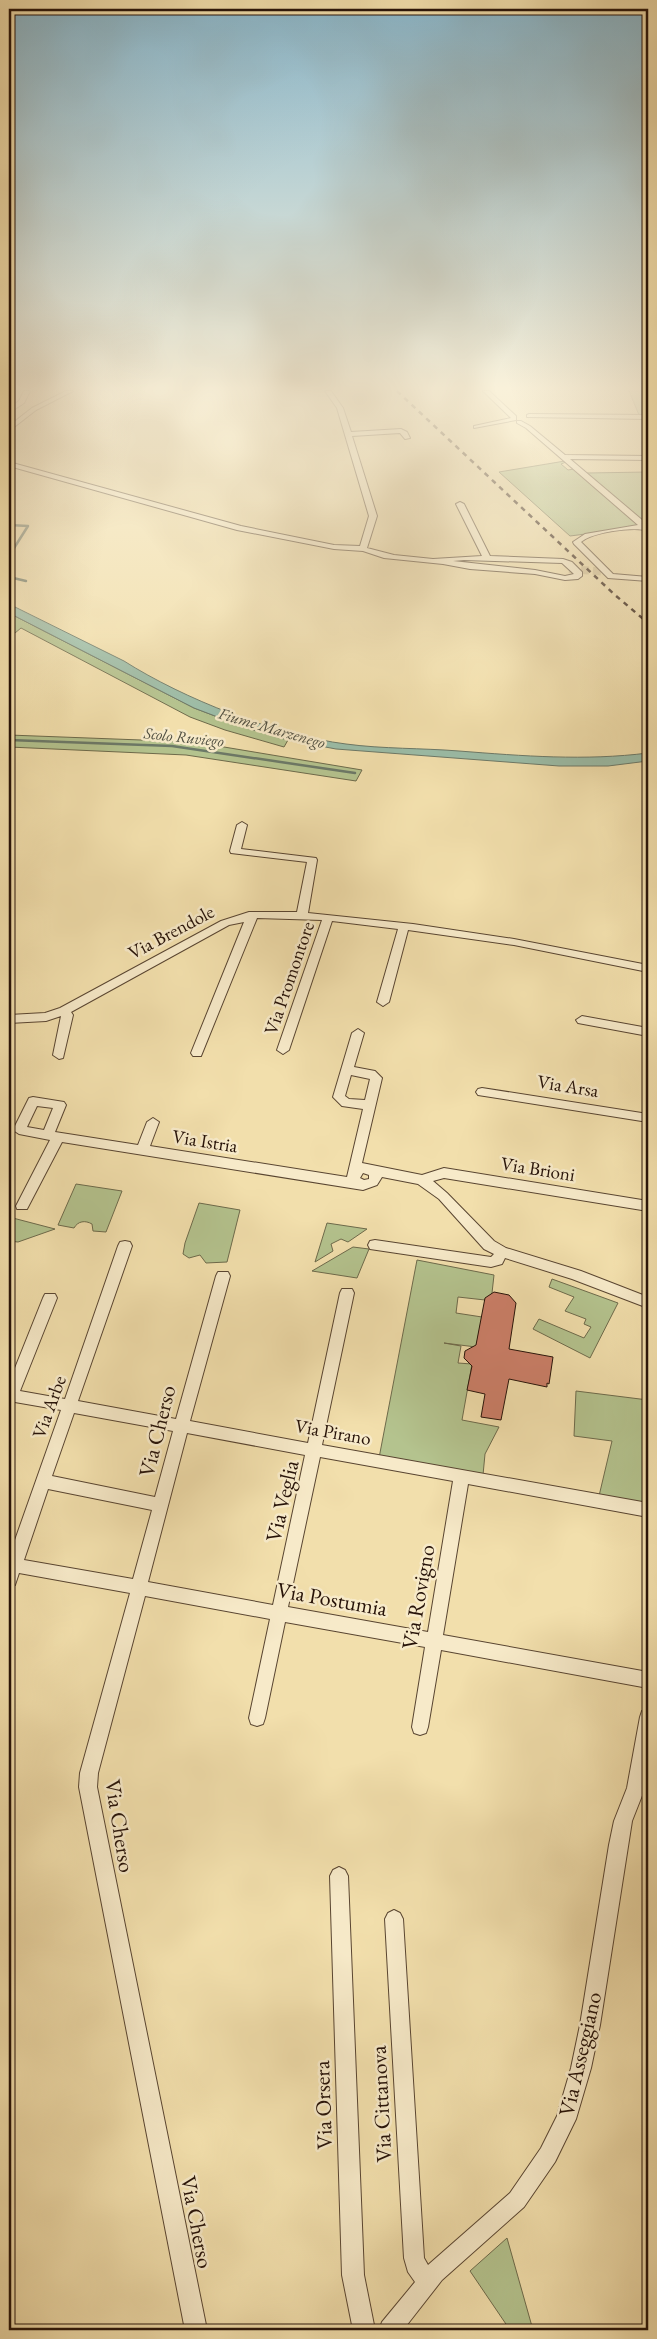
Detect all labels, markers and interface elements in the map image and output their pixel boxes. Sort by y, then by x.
water label: Fiume Marzenego [215,702,328,753]
water label: Scolo Ruviego [142,722,225,752]
street label: Via Brendole [124,899,218,965]
street label: Via Promontore [258,918,320,1038]
street label: Via Arsa [536,1069,601,1103]
street label: Via Istria [171,1124,240,1159]
street label: Via Brioni [499,1151,577,1187]
street label: Via Arbe [26,1372,72,1442]
street label: Via Cherso [132,1382,182,1480]
street label: Via Pirano [293,1413,373,1451]
street label: Via Veglia [259,1457,306,1545]
street label: Via Rovigno [394,1542,442,1652]
street label: Via Postumia [274,1575,390,1623]
street label: Via Cherso [98,1777,142,1875]
street label: Via Asseggiano [552,1989,608,2119]
street label: Via Cittanova [363,2045,399,2163]
street label: Via Orsera [307,2060,339,2150]
street label: Via Cherso [174,2173,220,2271]

